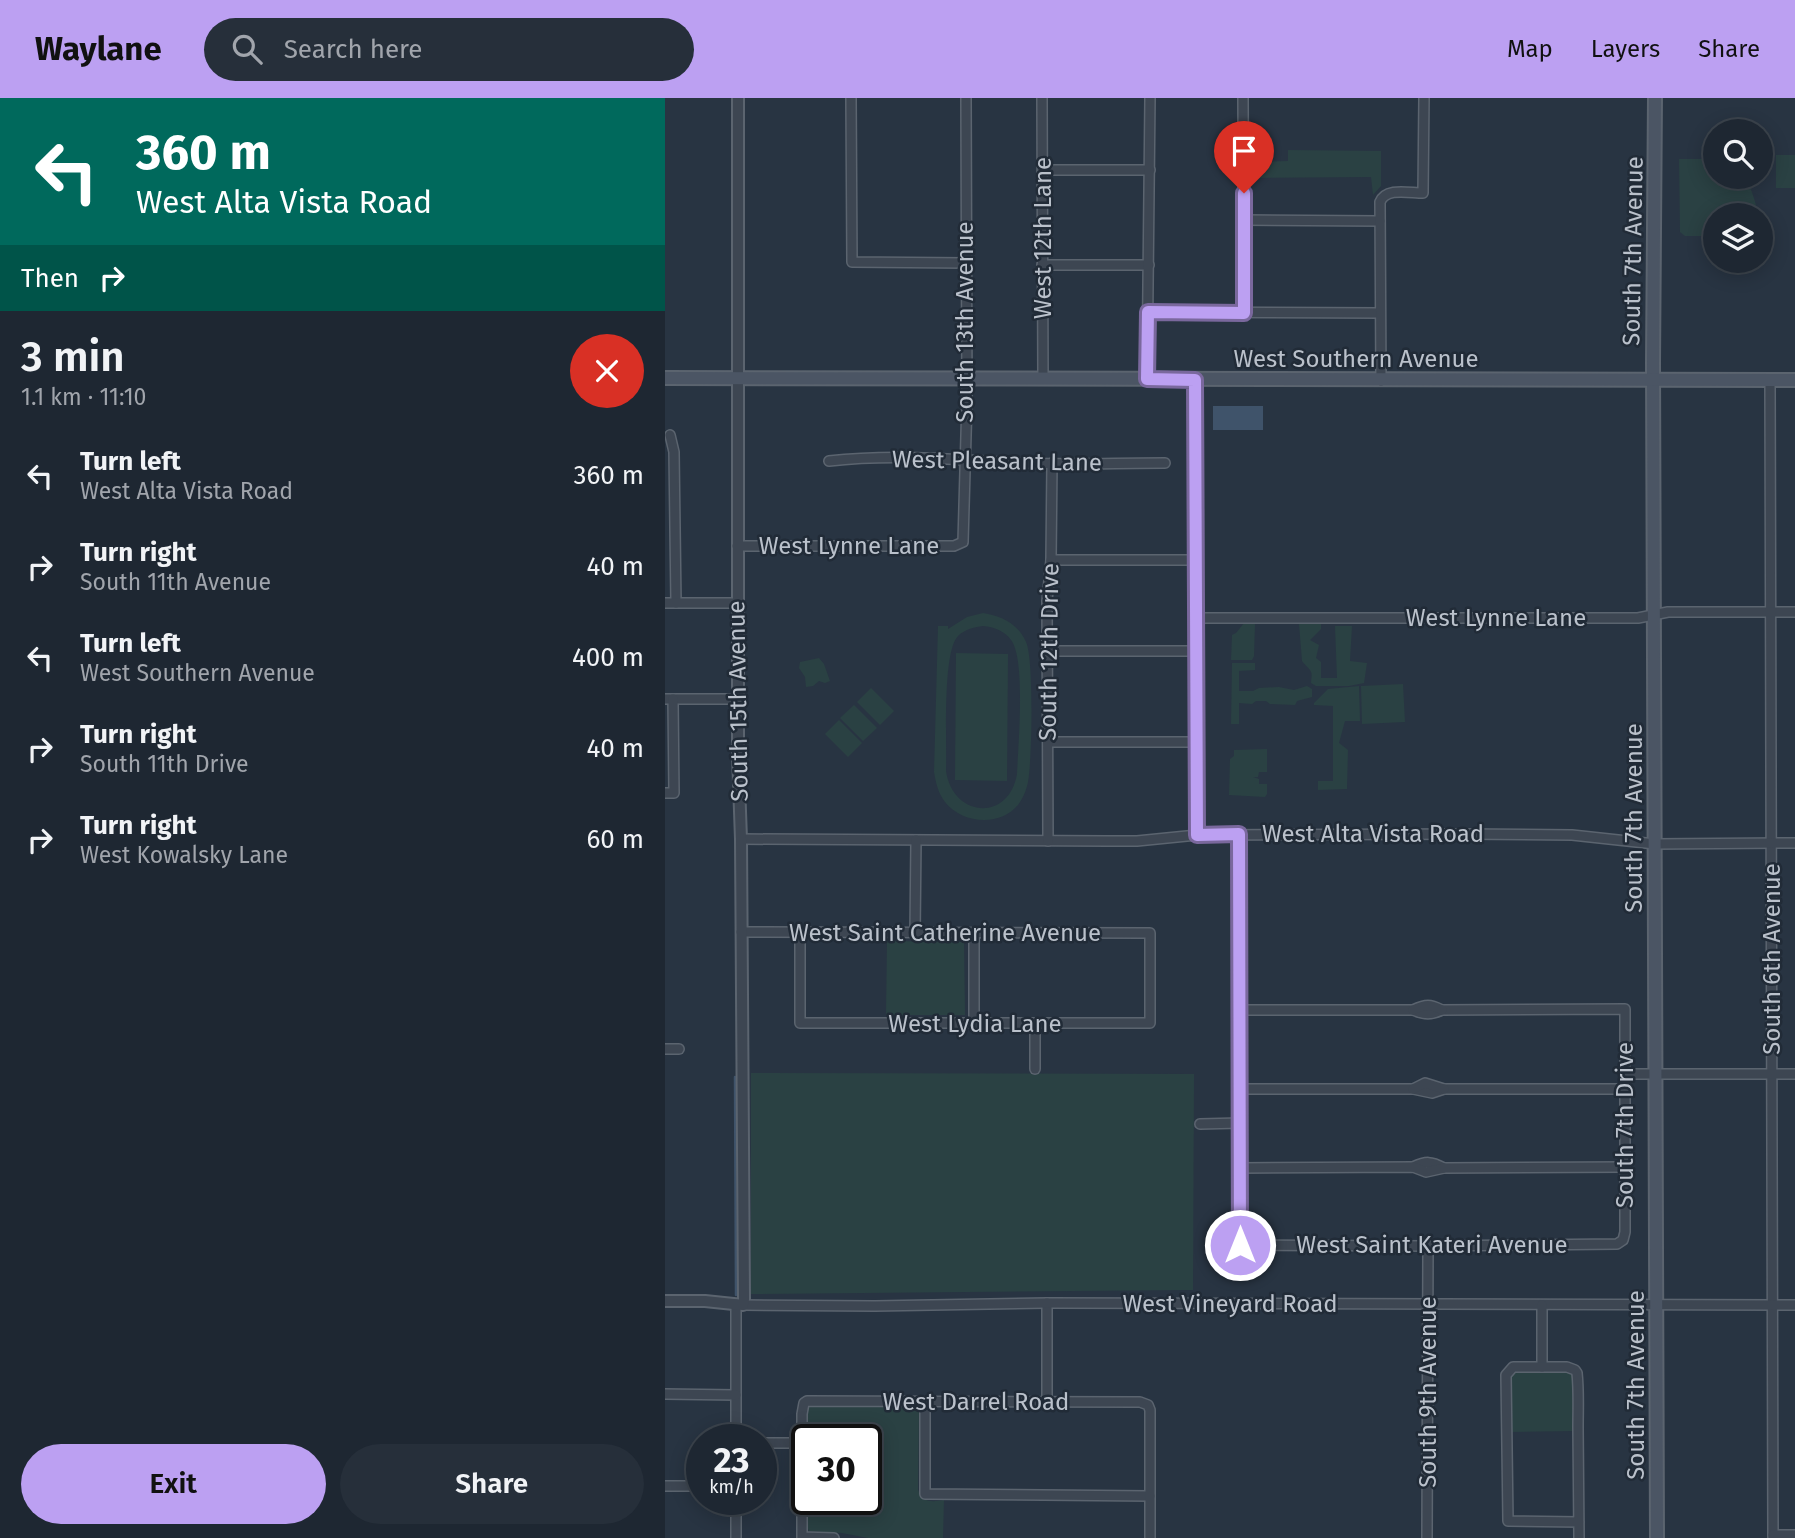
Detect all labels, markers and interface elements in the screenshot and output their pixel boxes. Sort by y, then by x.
search box [204,18,694,81]
text: Waylane [35,29,162,69]
icon: search [228,30,266,68]
text: Search here [284,34,423,65]
text: Map [1507,35,1553,63]
text: Layers [1591,35,1660,63]
text: Share [1698,35,1760,63]
map controls [1703,119,1773,273]
button: search [1703,119,1773,189]
pin [1214,121,1274,193]
text: 360 m [136,123,271,182]
icon: left [21,126,112,217]
icon: arrive [1225,132,1263,170]
street label: South 7th Avenue [1617,156,1649,346]
street label: West 12th Lane [1029,157,1057,319]
text: West Alta Vista Road [136,183,432,221]
button: layers [1703,203,1773,273]
street label: South 13th Avenue [951,221,979,423]
icon: right [93,259,131,297]
text: Then [21,263,79,294]
text: 3 min [21,332,125,382]
button: close [570,334,644,408]
street label: West Southern Avenue [1233,345,1479,373]
text: 1.1 km · 11:10 [21,383,146,411]
street label: West Pleasant Lane [892,445,1102,477]
text: Turn left [80,446,181,477]
icon: left [21,457,59,495]
text: 360 m [573,460,644,491]
text: West Alta Vista Road [80,477,293,505]
street label: West Lynne Lane [759,532,939,560]
text: Turn right [80,537,197,568]
icon: right [21,548,59,586]
text: 40 m [586,551,644,582]
street label: South 12th Drive [1033,563,1065,741]
text: South 11th Avenue [80,568,271,596]
street label: South 15th Avenue [722,600,754,802]
street label: West Lynne Lane [1406,604,1586,632]
text: Turn left [80,628,181,659]
icon: left [21,639,59,677]
text: 400 m [572,642,644,673]
text: West Southern Avenue [80,659,315,687]
text: Turn right [80,719,197,750]
street label: South 7th Avenue [1620,723,1648,913]
icon: right [21,730,59,768]
text: 40 m [586,733,644,764]
text: South 11th Drive [80,750,249,778]
text: Turn right [80,810,197,841]
street label: West Alta Vista Road [1262,820,1484,848]
icon: right [21,821,59,859]
text: 60 m [586,824,644,855]
text: West Kowalsky Lane [80,841,288,869]
street label: South 6th Avenue [1758,863,1786,1055]
street label: West Saint Catherine Avenue [789,919,1101,947]
street label: West Lydia Lane [888,1010,1062,1038]
street label: South 7th Drive [1611,1042,1639,1208]
position arrow [1203,1208,1277,1282]
street label: West Saint Kateri Avenue [1296,1231,1568,1259]
street label: West Vineyard Road [1122,1290,1338,1318]
street label: South 7th Avenue [1622,1290,1650,1480]
street label: South 9th Avenue [1414,1296,1442,1488]
street label: West Darrel Road [883,1388,1069,1416]
speed limit sign: 30 [791,1424,882,1515]
text: 23 [713,1439,750,1481]
button: Exit [21,1444,326,1524]
button: Share [340,1444,644,1524]
text: km/h [709,1476,754,1498]

